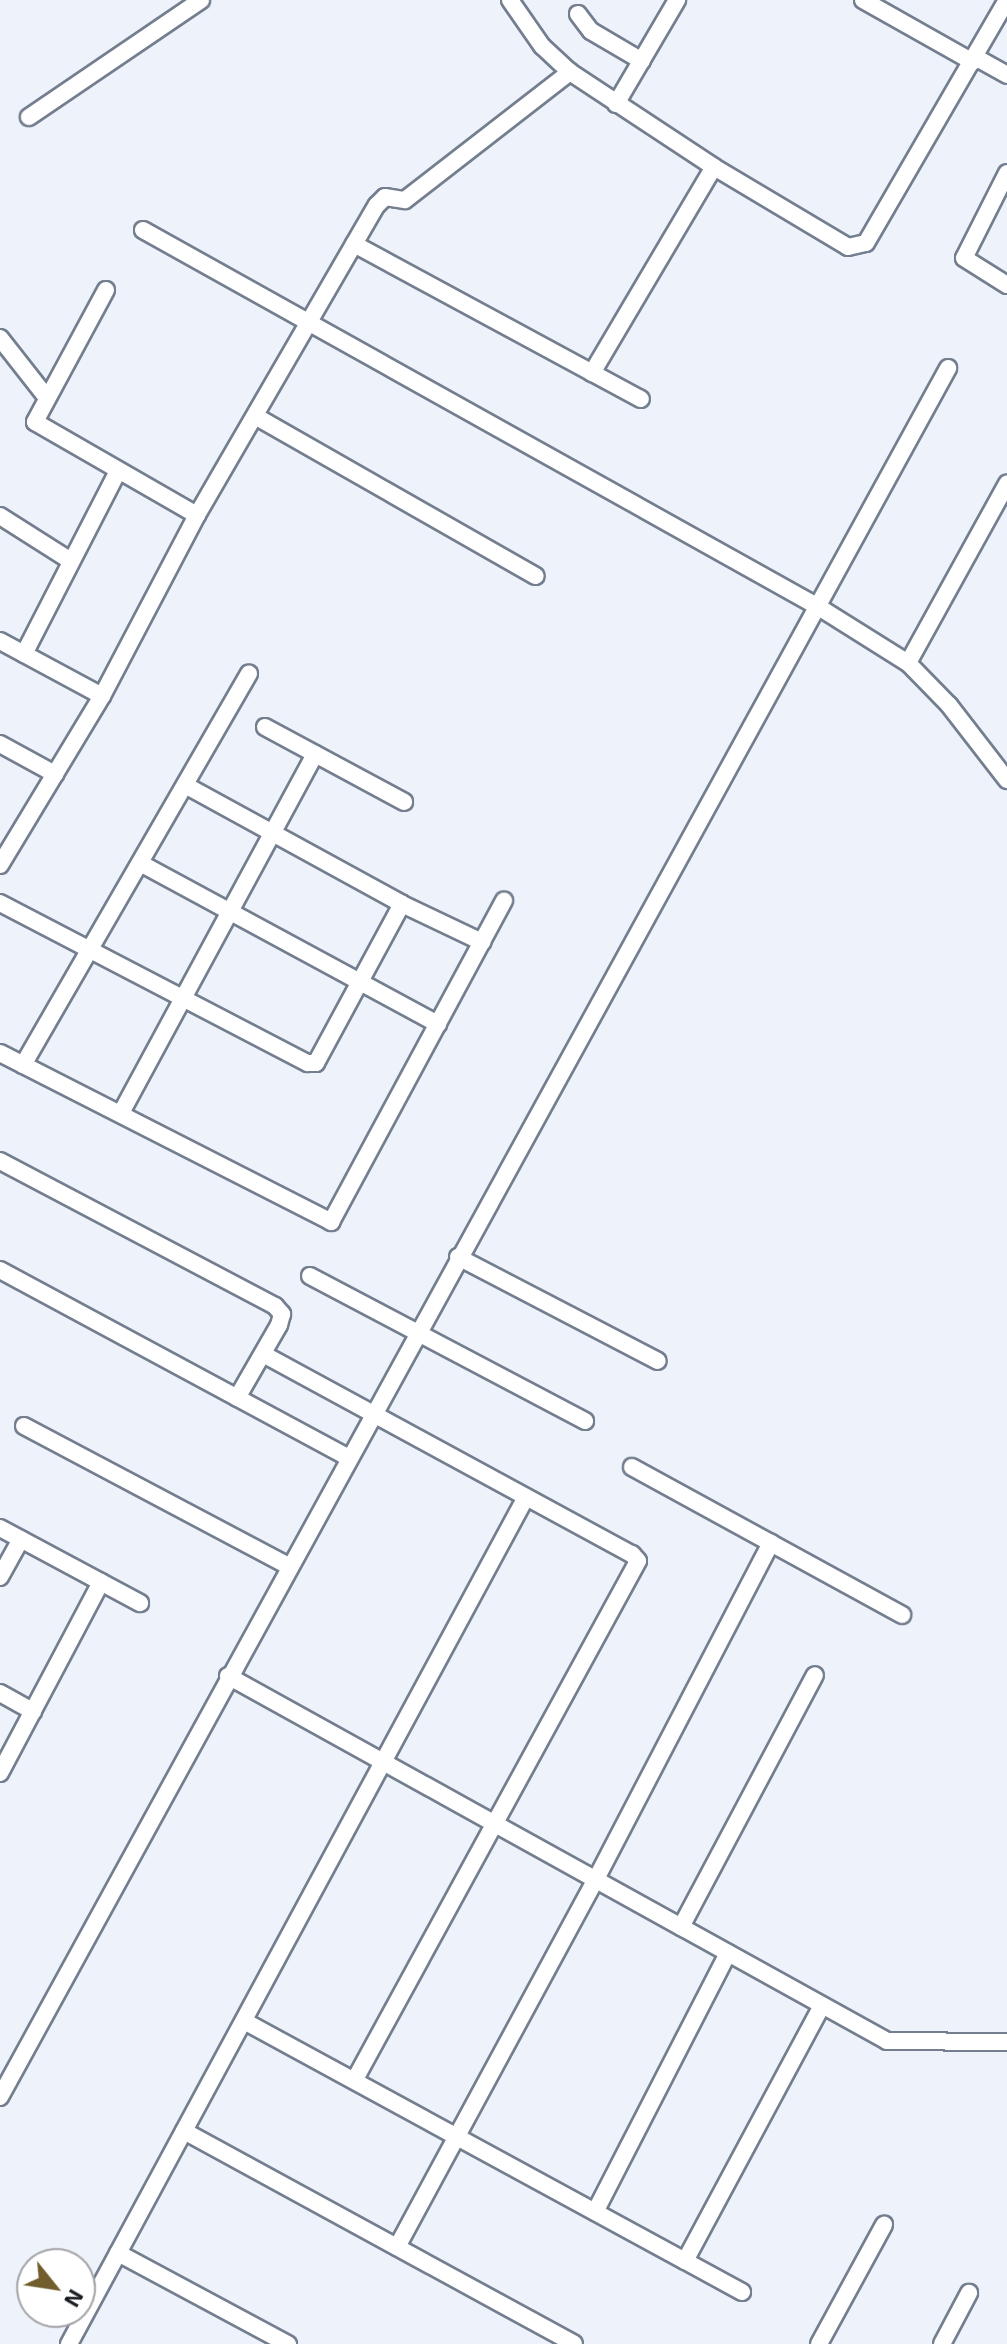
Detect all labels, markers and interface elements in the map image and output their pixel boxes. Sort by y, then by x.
north arrow [16,2248,96,2328]
text: N [60,2286,90,2312]

